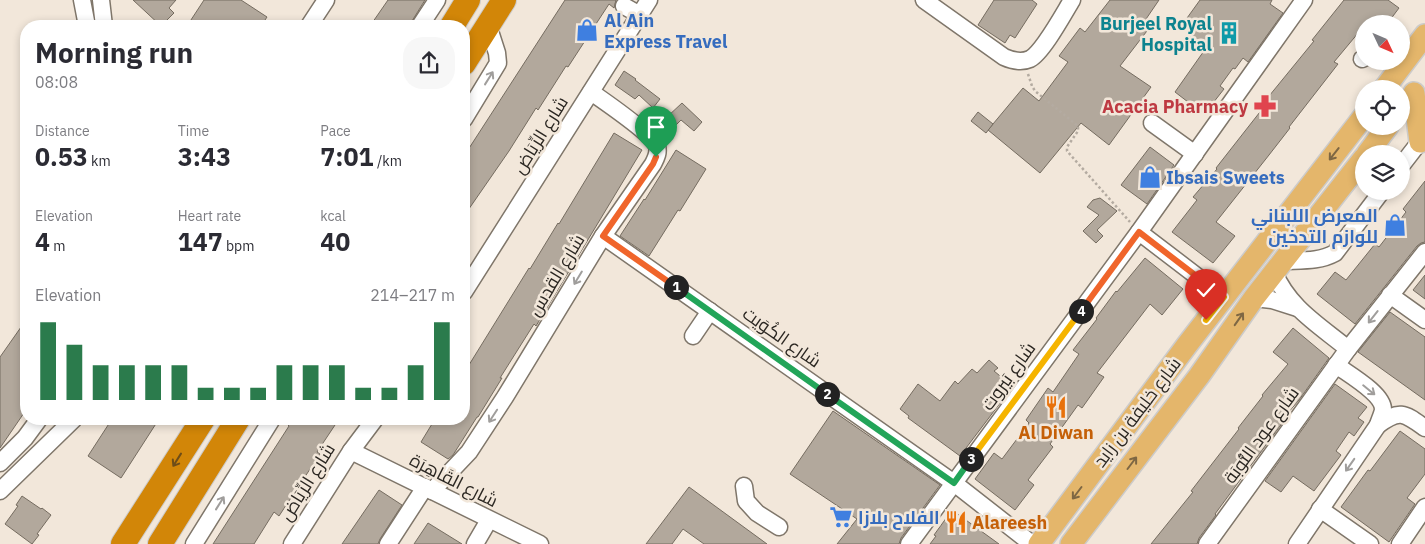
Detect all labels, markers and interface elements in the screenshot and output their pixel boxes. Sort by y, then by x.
place label: Al Ain Express Travel [604,9,728,53]
place label: Burjeel Royal Hospital [1100,12,1213,56]
north arrow [1355,15,1410,70]
map controls [1355,15,1410,200]
shop icon: Al Ain Express Travel [574,17,600,43]
building icon: Burjeel Royal Hospital [1216,20,1242,46]
text: Morning run [35,34,193,71]
button: share [403,37,455,89]
one-way arrow [485,71,495,85]
text: 08:08 [35,72,78,92]
button: locate [1355,80,1410,135]
street label: شارع الرِّيَاض [507,92,574,179]
pharmacy icon: Acacia Pharmacy [1252,93,1278,119]
place label: Acacia Pharmacy [1102,95,1248,118]
pin [635,106,677,157]
icon: arrive [642,113,670,141]
text: Distance [35,122,90,140]
text: Time [178,122,209,140]
text: Pace [320,122,351,140]
text: 0.53 [35,140,88,173]
text: 3:43 [178,140,231,173]
text: 7:01 [320,140,374,173]
button: layers [1355,145,1410,200]
one-way arrow [1329,147,1339,161]
text: km [88,152,111,170]
text: /km [374,152,402,170]
shop icon: Ibsais Sweets [1137,164,1163,190]
place label: Ibsais Sweets [1166,166,1285,189]
place label: المعرض اللبناني للوازم التدخين [1251,204,1378,249]
text: Elevation [35,207,93,225]
text: Heart rate [178,207,241,225]
text: kcal [320,207,346,225]
shop icon: المعرض اللبناني للوازم التدخين [1382,212,1408,238]
text: 4 [35,225,50,258]
text: 147 [178,225,223,258]
text: 40 [320,225,350,258]
street label: شارع القدس [522,230,590,321]
text: m [50,237,66,255]
text: bpm [223,237,254,255]
pin [1185,269,1227,320]
one-way arrow [573,270,583,284]
pin: 1 [664,274,688,300]
icon: check [1192,276,1220,304]
text: 1 [672,278,681,296]
text: Elevation [35,285,101,305]
text: 214–217 m [370,285,455,305]
pin: 4 [1068,298,1094,324]
street label: شارع الكُوَيت [738,302,826,373]
text: 4 [1077,302,1086,320]
one-way arrow [1367,310,1378,323]
one-way arrow [1234,312,1244,326]
street label: شارع بَيروت [976,337,1041,415]
street label: شارع خليفة بن زايد [1088,352,1187,472]
pin: 2 [814,382,840,406]
street label: شارع عود التُّوبَة [1218,382,1305,488]
text: 2 [823,385,832,403]
one-way arrow [1362,385,1375,396]
restaurant icon: Al Diwan [1043,394,1069,420]
one-way arrow [488,409,498,423]
place label: Al Diwan [1018,421,1094,444]
street label: شارع الرِّيَاض [274,439,341,526]
pin: 3 [958,446,984,472]
street label: شارع القَاهِرَة [406,448,502,513]
text: 3 [967,450,976,468]
one-way arrow [172,453,183,467]
one-way arrow [1126,457,1137,470]
one-way arrow [1345,458,1355,472]
one-way arrow [1072,486,1082,500]
one-way arrow [216,496,226,510]
supermarket icon: الفلاح بلازا [828,504,854,530]
place label: الفلاح بلازا [858,506,940,530]
restaurant icon: Alareesh [943,509,969,535]
place label: Alareesh [972,511,1047,534]

